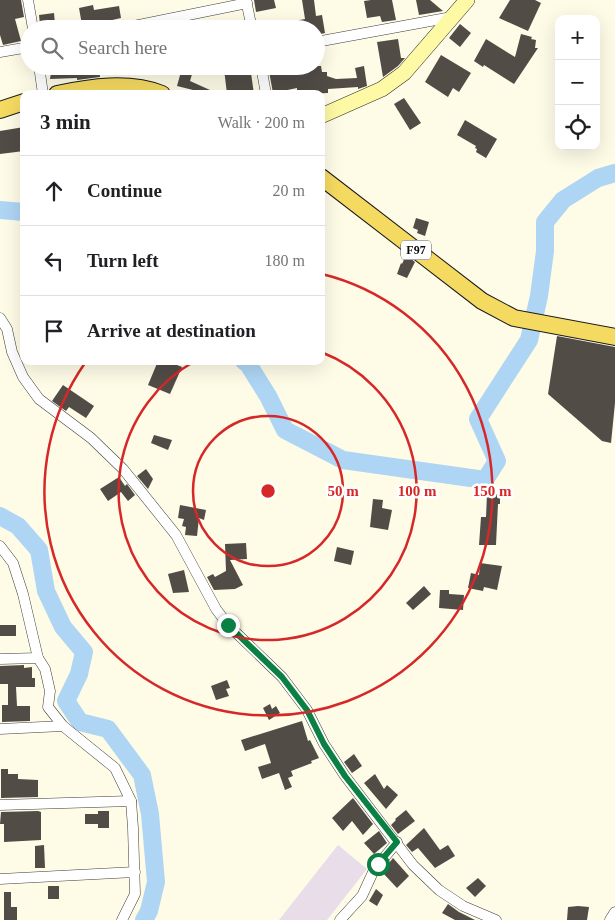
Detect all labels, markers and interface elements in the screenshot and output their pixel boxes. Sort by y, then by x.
map controls [555,15,600,150]
button: + [555,15,600,60]
search box [20,20,325,75]
icon: search [38,34,66,62]
text: Search here [78,37,167,58]
button: − [555,60,600,105]
button: locate [555,105,600,150]
text: 3 min [40,110,91,134]
text: Walk · 200 m [218,114,305,131]
icon: ahead [40,177,68,205]
text: Continue [87,180,162,201]
text: 20 m [273,182,305,199]
road number: F97 [401,240,431,260]
icon: left [40,247,68,275]
text: Turn left [87,250,159,271]
text: 180 m [265,252,305,269]
icon: arrive [40,317,68,345]
text: Arrive at destination [87,320,256,341]
centre of rings [259,482,277,500]
text: 50 m [327,483,359,499]
text: 100 m [398,483,437,499]
text: 150 m [473,483,512,499]
route end [217,614,240,637]
route start [367,853,390,876]

